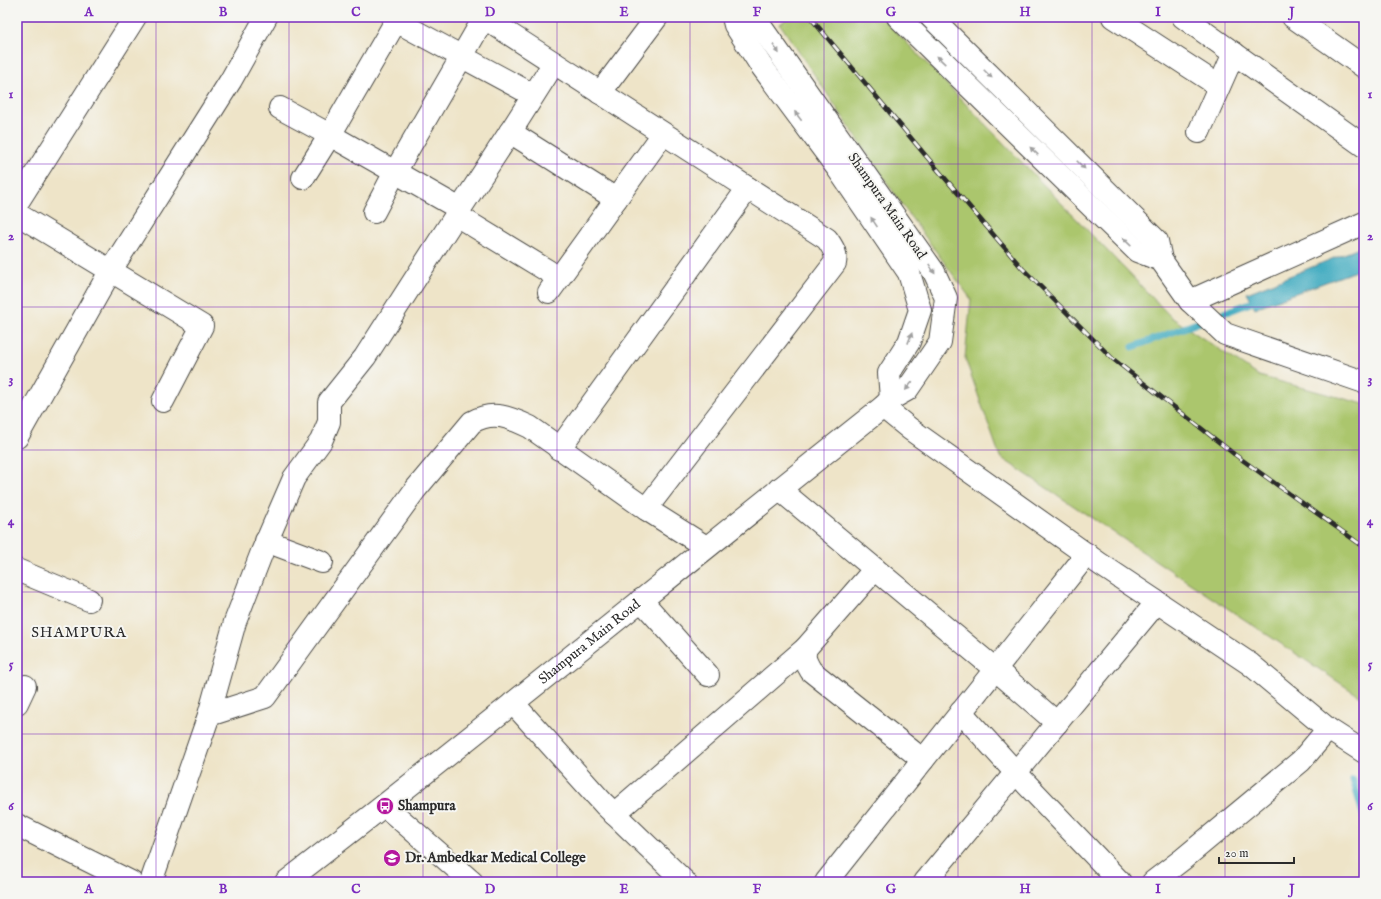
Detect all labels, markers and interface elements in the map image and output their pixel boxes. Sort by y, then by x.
text: A [84,4,95,21]
text: B [219,4,228,21]
text: C [351,4,361,21]
text: D [485,4,496,21]
text: E [619,4,629,21]
text: F [753,4,762,21]
text: G [886,4,897,21]
text: H [1019,4,1031,21]
text: I [1155,4,1161,21]
text: J [1287,4,1295,21]
one-way arrow [772,44,780,54]
one-way arrow [936,55,946,65]
one-way arrow [984,69,993,79]
text: 1 [9,86,14,103]
text: 1 [1368,86,1373,103]
one-way arrow [794,110,803,121]
one-way arrow [1029,146,1039,156]
street label: Shampura Main Road [844,149,931,263]
one-way arrow [1076,160,1086,170]
one-way arrow [870,217,878,227]
text: 2 [8,228,14,245]
text: 2 [1367,228,1373,245]
one-way arrow [1122,237,1132,247]
one-way arrow [928,264,936,274]
one-way arrow [908,331,914,343]
text: 3 [9,371,14,388]
text: 3 [1368,371,1373,388]
one-way arrow [905,381,914,391]
text: 4 [8,513,15,530]
text: 4 [1367,513,1374,530]
street label: Shampura Main Road [535,595,645,688]
district label: SHAMPURA [31,623,127,642]
text: 5 [9,656,14,673]
text: 5 [1368,656,1373,673]
bus stop icon: Shampura [375,796,395,816]
place label: Shampura [398,797,456,815]
text: 6 [8,798,14,815]
text: 6 [1367,798,1373,815]
scale bar [1219,839,1294,865]
text: 20 m [1225,846,1248,861]
school or university icon: Dr. Ambedkar Medical College [382,848,402,868]
place label: Dr. Ambedkar Medical College [405,849,586,867]
text: A [84,881,95,898]
text: B [219,881,228,898]
text: C [351,881,361,898]
text: D [485,881,496,898]
text: E [619,881,629,898]
text: F [753,881,762,898]
text: G [886,881,897,898]
text: H [1019,881,1031,898]
text: I [1155,881,1161,898]
text: J [1287,881,1295,898]

